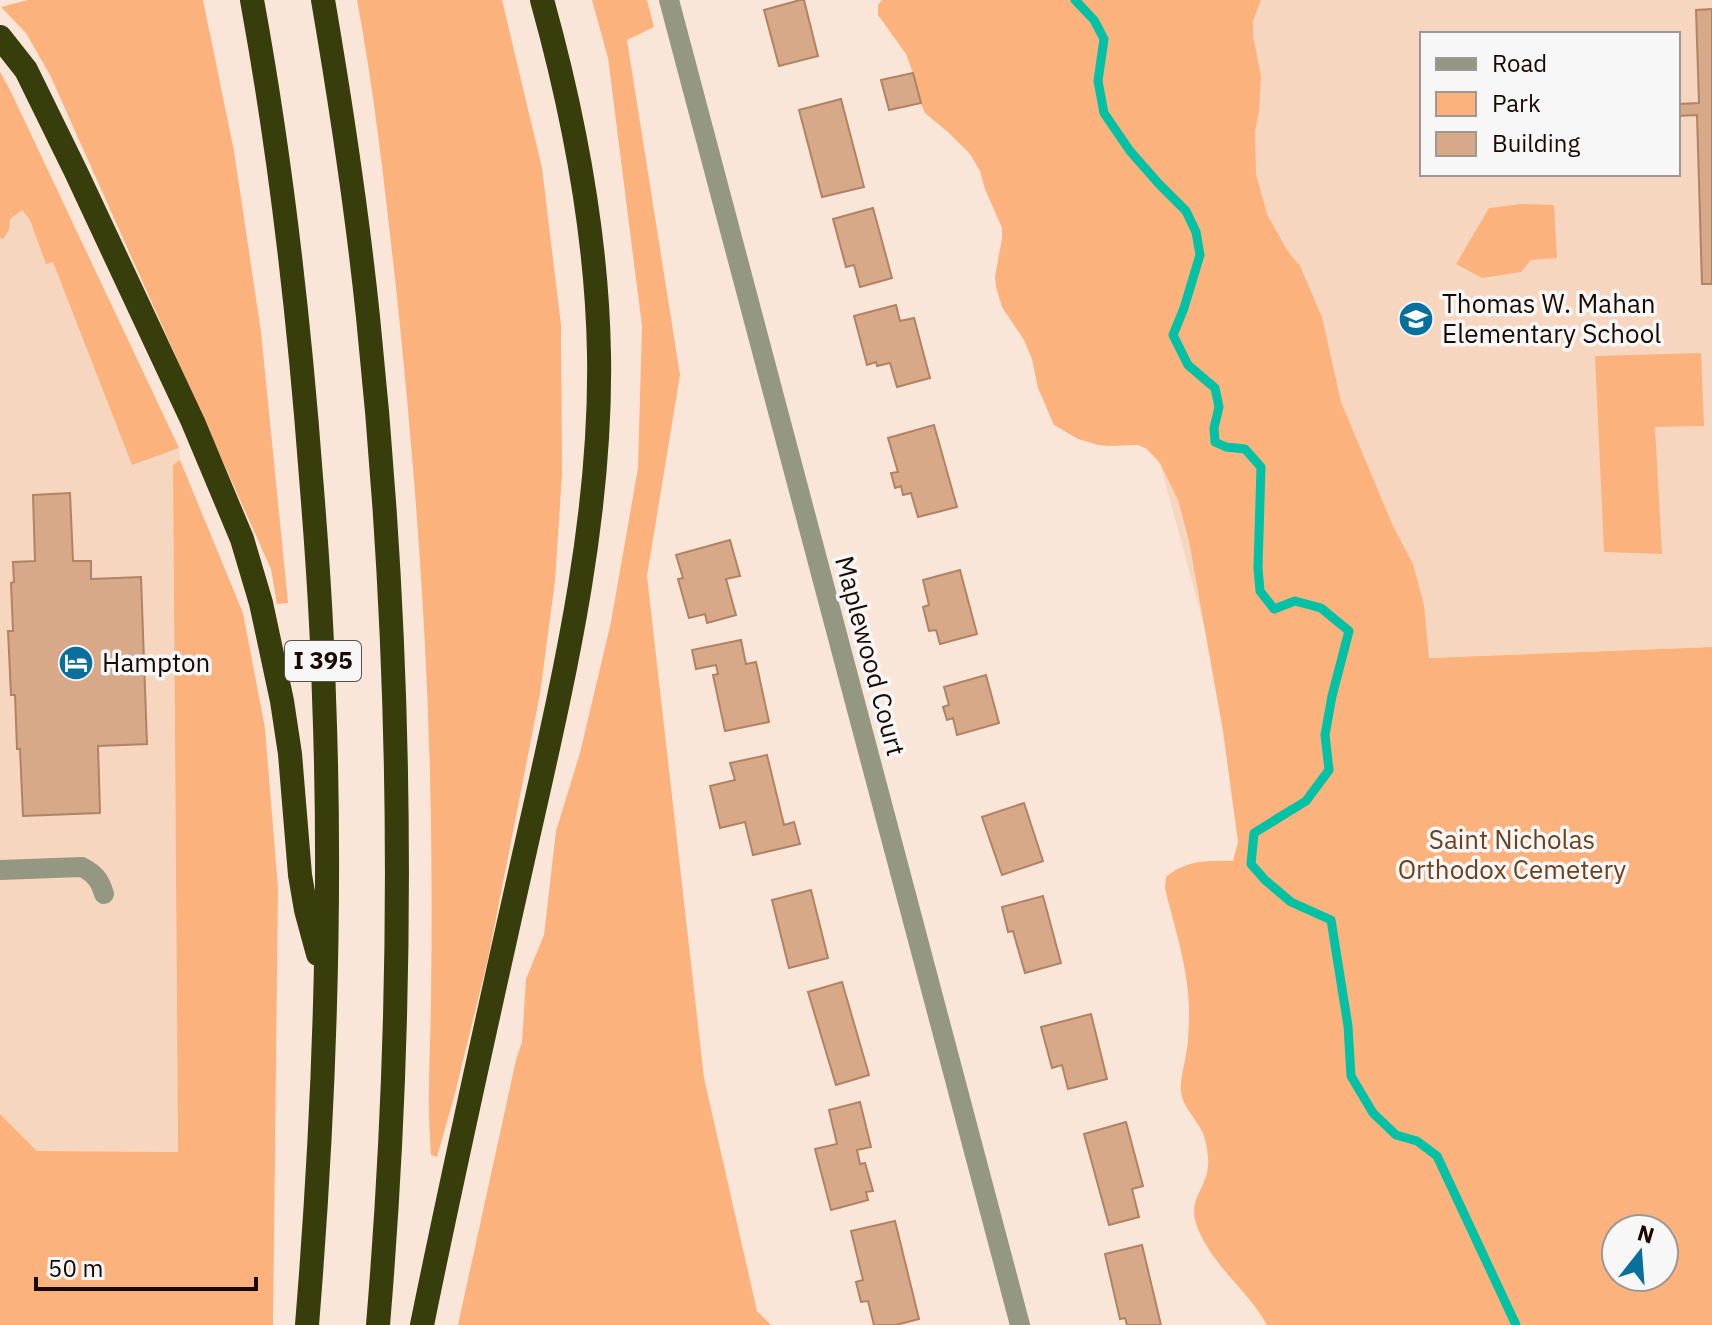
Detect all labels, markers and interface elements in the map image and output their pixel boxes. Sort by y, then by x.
legend [1420,32,1680,176]
text: Road [1492,47,1547,79]
text: Park [1492,87,1541,119]
text: Building [1492,127,1580,159]
place label: Thomas W. Mahan Elementary School [1442,286,1661,350]
school or university icon: Thomas W. Mahan Elementary School [1397,300,1435,338]
street label: Maplewood Court [828,552,914,759]
road number: I 395 [285,641,361,681]
hotel icon: Hampton [57,644,95,682]
place label: Hampton [102,645,210,679]
park label: Saint Nicholas Orthodox Cemetery [1398,822,1626,886]
north arrow [1600,1213,1680,1293]
text: N [1634,1217,1658,1250]
scale bar [36,1241,256,1291]
text: 50 m [48,1252,103,1284]

